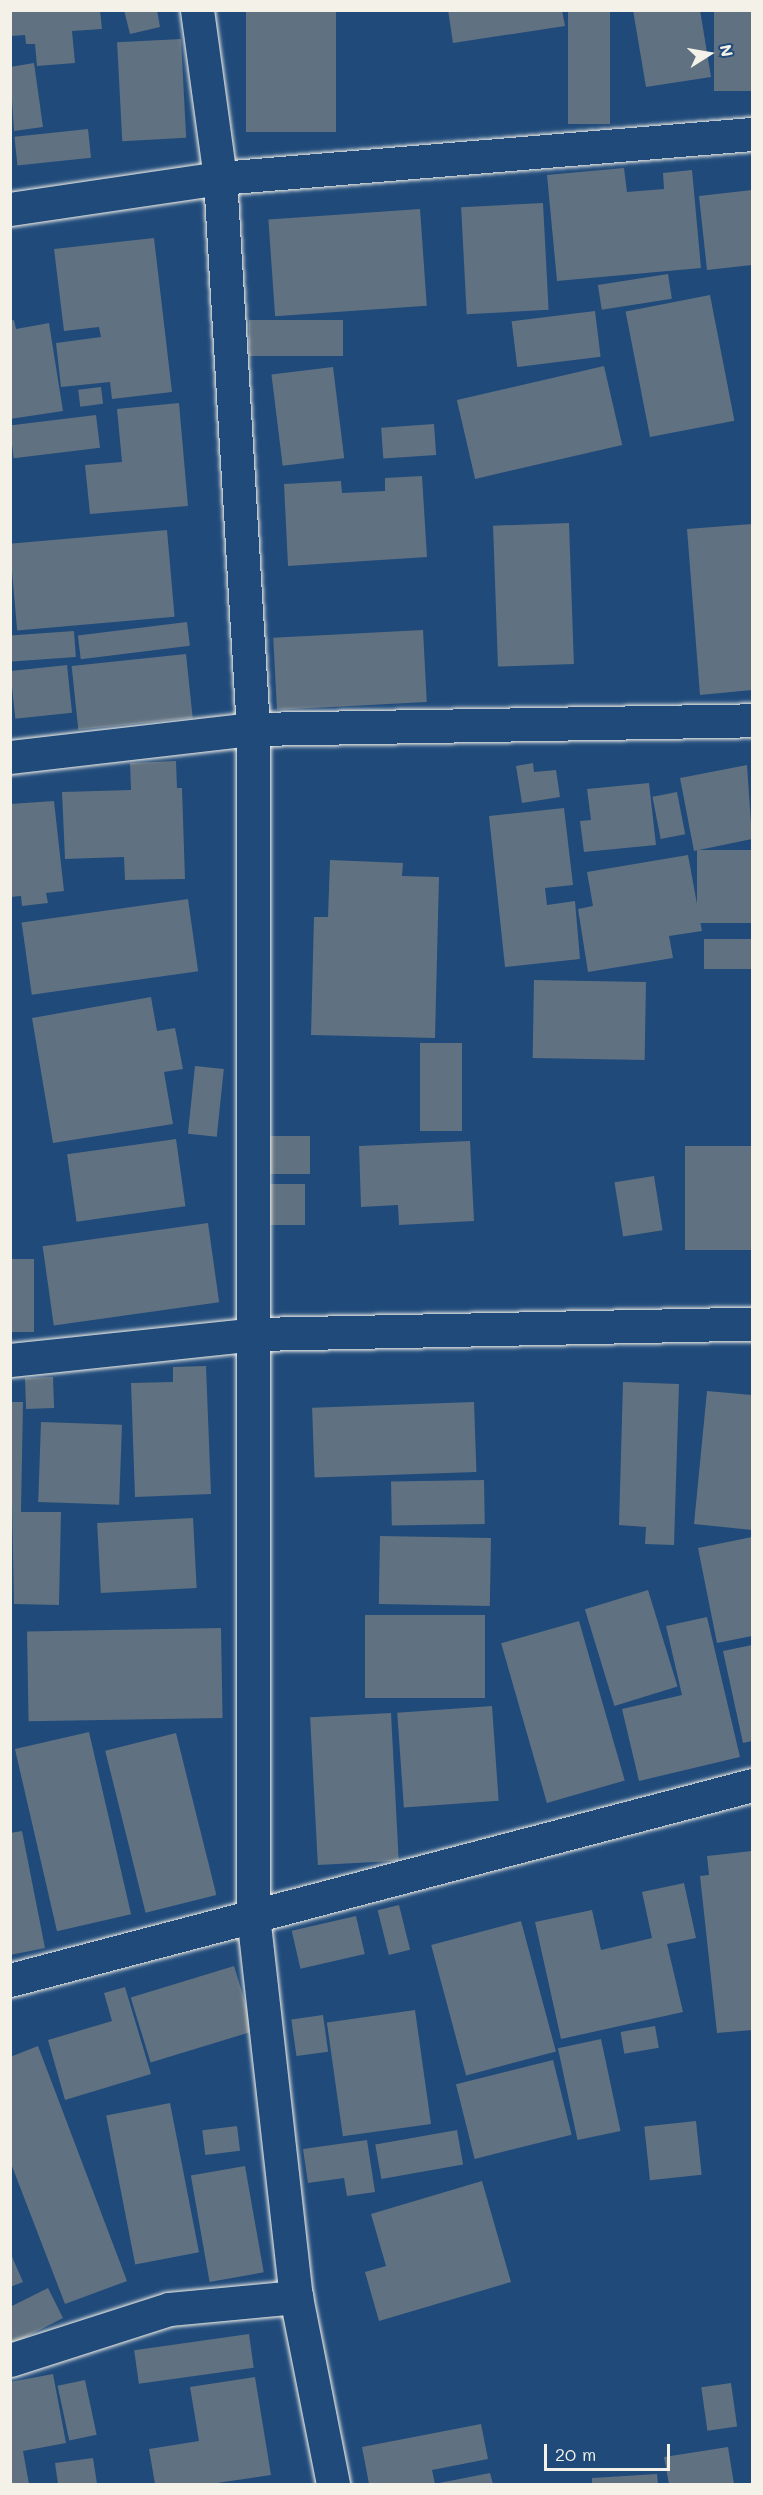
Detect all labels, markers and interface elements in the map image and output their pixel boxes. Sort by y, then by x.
north arrow [679,24,739,84]
text: N [716,43,739,58]
scale bar [547,2432,673,2470]
text: 20 m [555,2442,596,2466]

